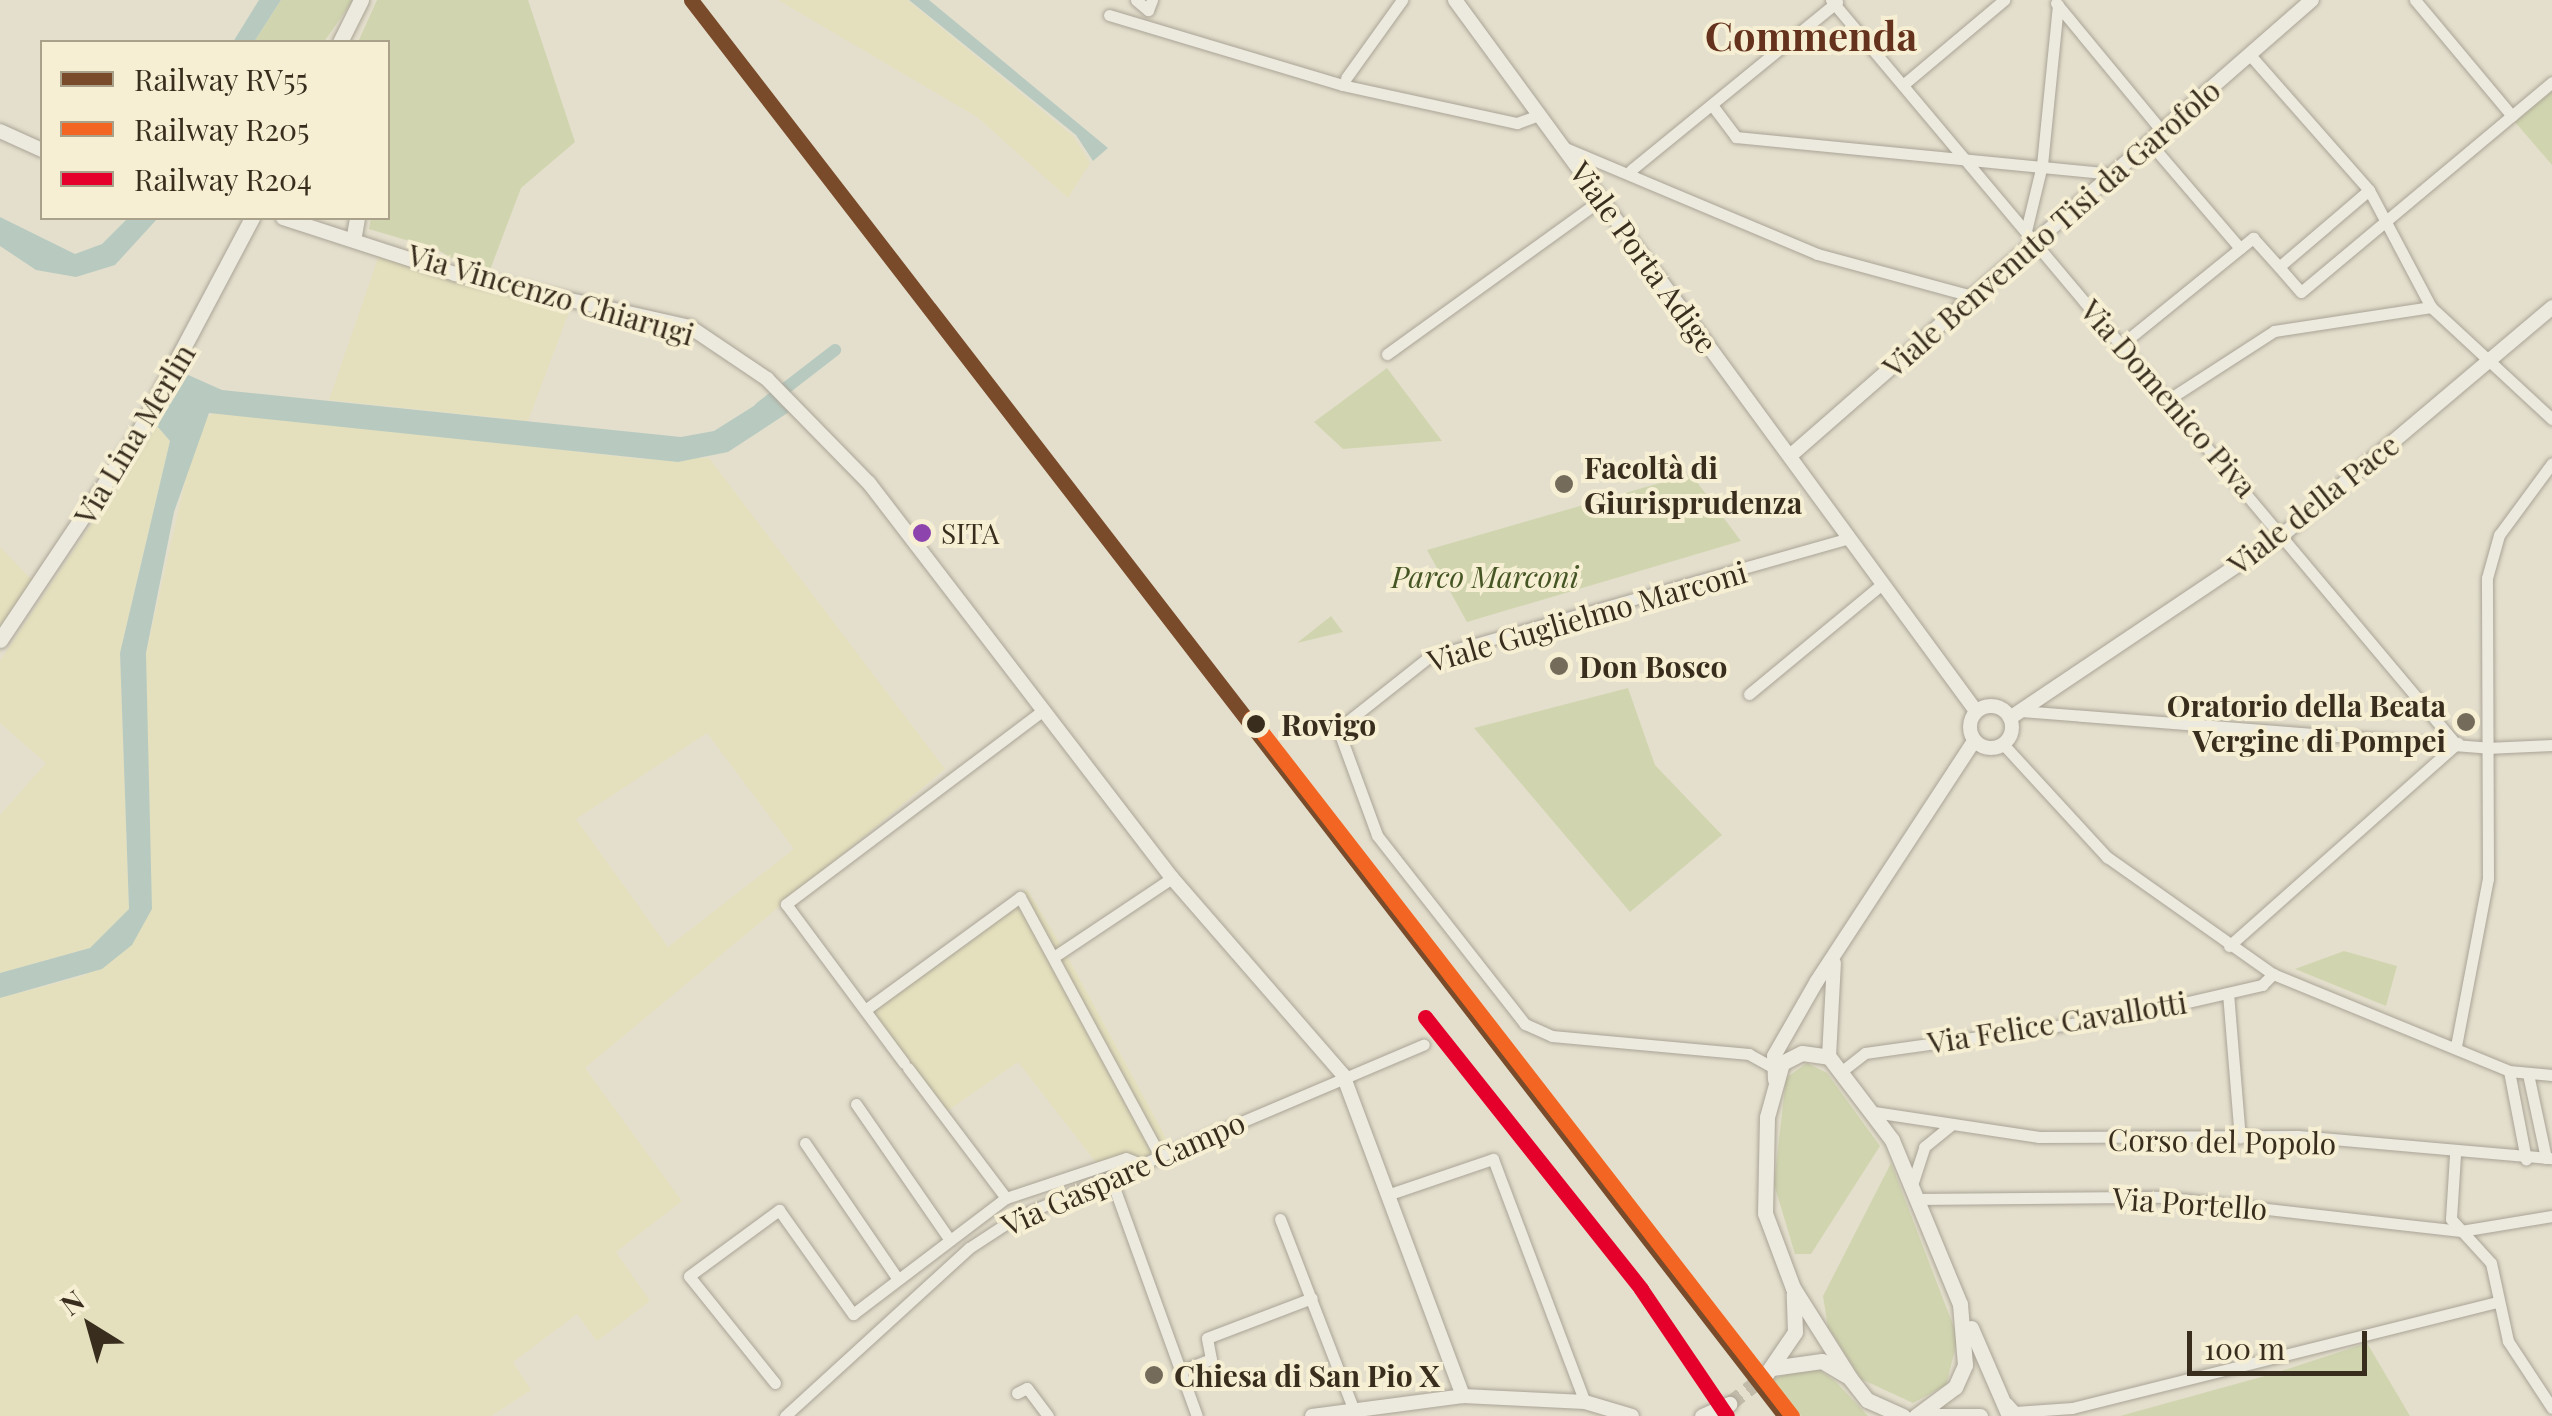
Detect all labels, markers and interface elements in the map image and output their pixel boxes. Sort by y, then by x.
district label: Commenda [1705,11,1917,59]
legend [40,40,390,220]
text: Railway RV55 [134,59,308,99]
street label: Viale Benvenuto Tisi da Garofolo [1875,71,2227,385]
text: Railway R205 [134,109,310,149]
street label: Viale Porta Adige [1562,154,1726,360]
text: Railway R204 [134,159,312,199]
street label: Via Vincenzo Chiarugi [403,236,699,352]
street label: Via Domenico Piva [2073,292,2265,504]
street label: Via Lina Merlin [66,337,202,531]
street label: Viale della Pace [2220,426,2406,582]
place label: Facoltà di Giurisprudenza [1584,449,1802,520]
marker: Facoltà di Giurisprudenza [1553,473,1575,495]
place label: SITA [941,516,999,550]
marker: SITA [912,523,932,543]
street label: Viale Guglielmo Marconi [1423,553,1751,679]
park label: Parco Marconi [1391,558,1579,594]
place label: Don Bosco [1579,648,1727,684]
marker: Don Bosco [1548,655,1570,677]
place label: Oratorio della Beata Vergine di Pompei [2167,687,2446,758]
place label: Rovigo [1281,706,1376,742]
marker: Rovigo [1240,708,1272,740]
marker: Oratorio della Beata Vergine di Pompei [2455,711,2477,733]
street label: Via Felice Cavallotti [1925,984,2189,1060]
street label: Via Gaspare Campo [996,1103,1250,1243]
street label: Corso del Popolo [2108,1121,2336,1161]
street label: Via Portello [2111,1180,2269,1226]
north arrow [40,1276,140,1376]
text: N [52,1281,91,1323]
scale bar [2192,1311,2372,1373]
text: 100 m [2204,1328,2285,1368]
place label: Chiesa di San Pio X [1174,1357,1441,1393]
marker: Chiesa di San Pio X [1143,1364,1165,1386]

